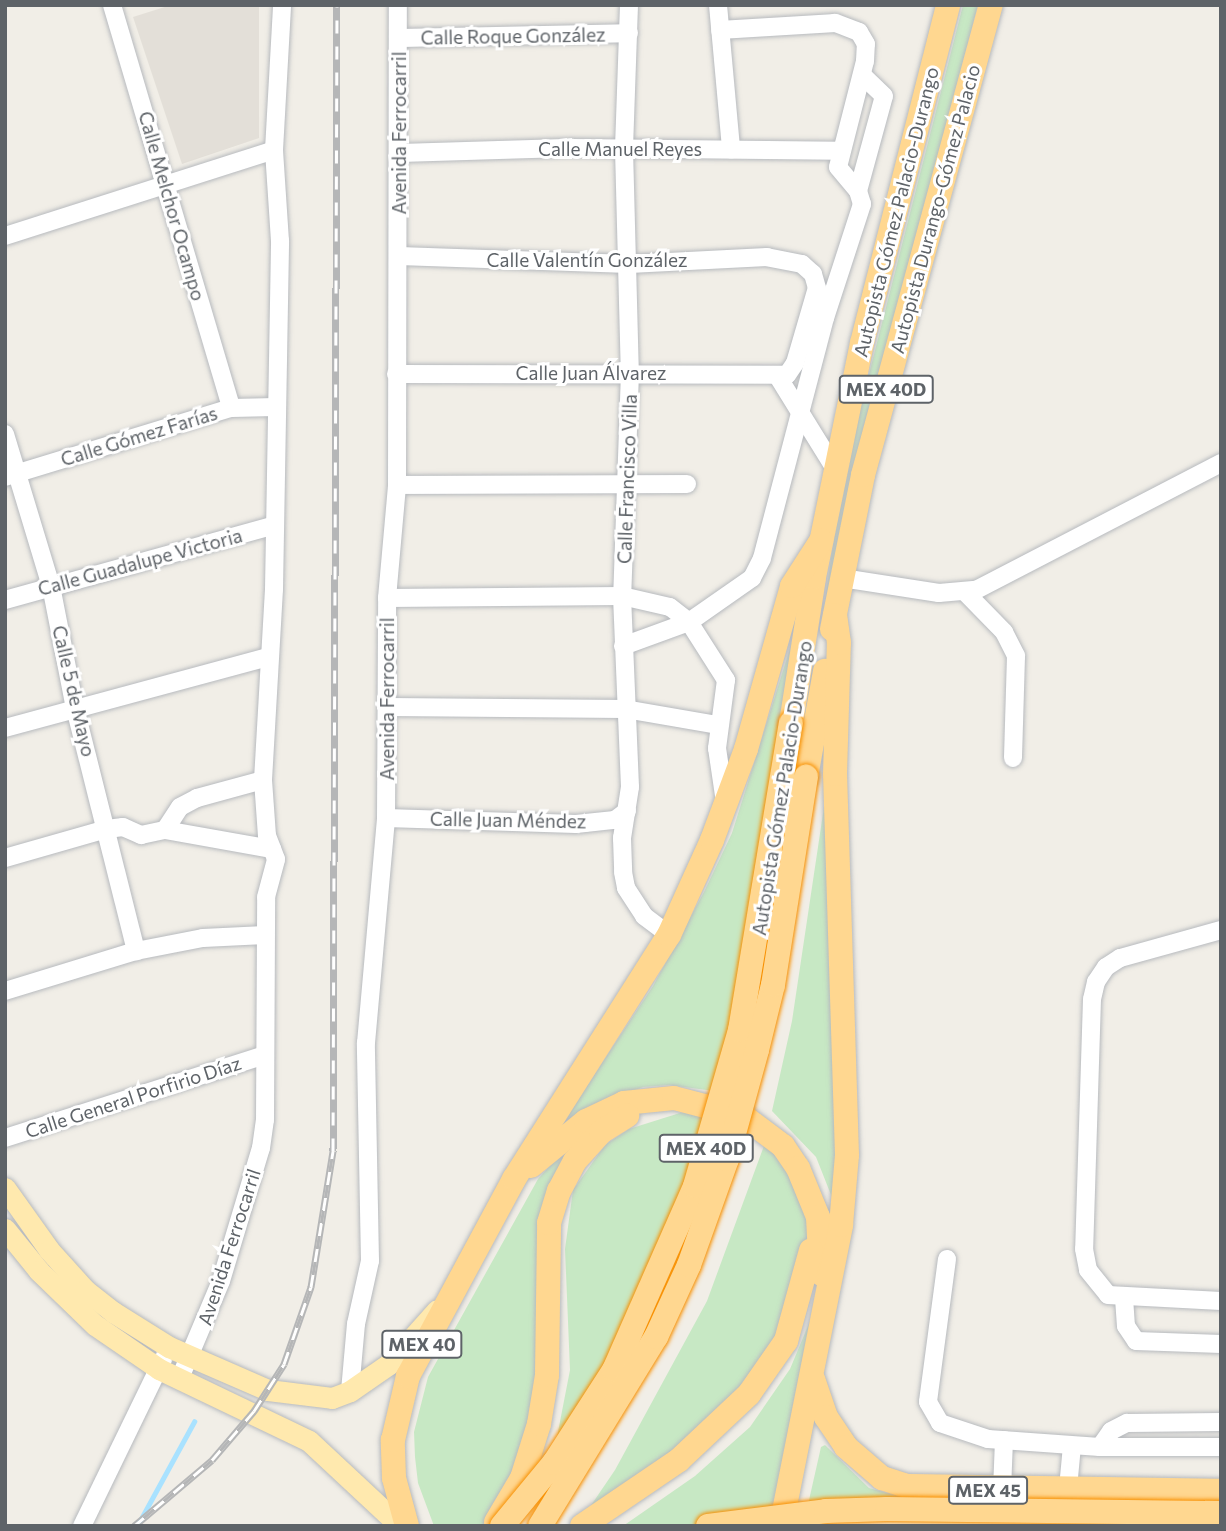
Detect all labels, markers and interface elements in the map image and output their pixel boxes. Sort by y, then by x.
street label: Calle Roque González [420,23,606,49]
street label: Avenida Ferrocarril [388,51,410,215]
street label: Autopista Durango-Gómez Palacio [885,62,985,356]
street label: Autopista Gómez Palacio-Durango [849,65,943,359]
street label: Calle Melchor Ocampo [134,109,210,303]
street label: Calle Manuel Reyes [538,138,702,160]
street label: Calle Valentín González [487,249,687,271]
street label: Calle Juan Álvarez [515,362,667,384]
road number: MEX 40D [837,374,935,404]
street label: Calle Francisco Villa [613,394,641,564]
street label: Calle Gómez Farías [58,401,220,471]
street label: Calle Guadalupe Victoria [35,524,245,600]
street label: Avenida Ferrocarril [376,617,398,781]
street label: Calle 5 de Mayo [48,623,100,759]
street label: Autopista Gómez Palacio-Durango [747,639,817,937]
street label: Calle Juan Méndez [430,807,586,833]
street label: Calle General Porfirio Díaz [22,1051,244,1143]
road number: MEX 40D [657,1134,755,1162]
street label: Avenida Ferrocarril [193,1166,265,1328]
road number: MEX 40 [380,1330,464,1358]
road number: MEX 45 [948,1476,1028,1504]

